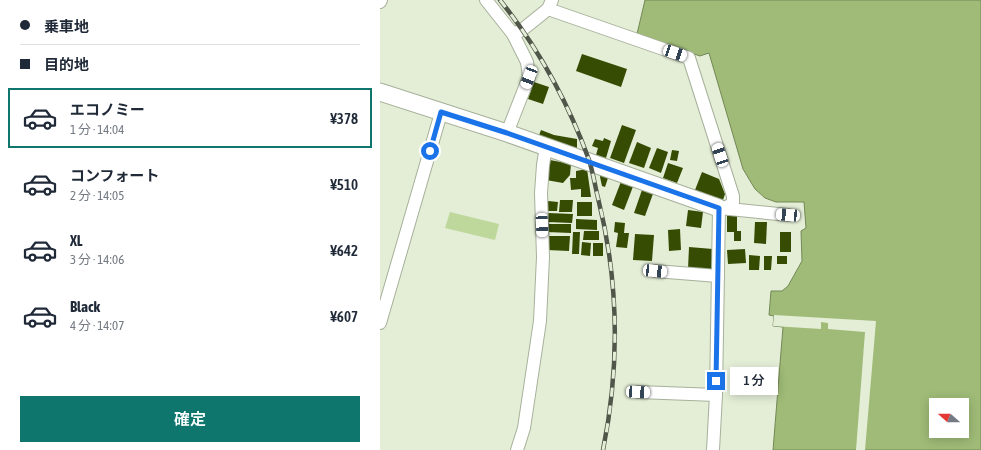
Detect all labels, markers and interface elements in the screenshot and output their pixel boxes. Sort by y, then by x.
text: 乗車地 [44,18,89,35]
car [662,43,688,63]
text: 目的地 [44,56,89,73]
car [519,64,539,90]
icon: car [22,100,58,136]
text: エコノミー [70,101,145,118]
text: ¥378 [330,110,358,127]
text: 1 分 · 14:04 [70,122,124,137]
route start [421,142,439,160]
car [711,142,729,168]
icon: car [22,166,58,202]
text: コンフォート [70,167,160,184]
text: ¥510 [330,176,358,193]
text: 2 分 · 14:05 [70,188,124,203]
car [776,208,800,222]
car [536,213,548,237]
icon: car [22,232,58,268]
text: XL [70,232,83,249]
text: ¥642 [330,242,358,259]
text: 3 分 · 14:06 [70,252,124,267]
car [642,264,668,278]
icon: car [22,298,58,334]
text: Black [70,298,100,315]
text: ¥607 [330,308,358,325]
text: 4 分 · 14:07 [70,318,124,333]
callout: 1 分 [730,367,778,395]
route end [707,372,725,390]
text: 1 分 [744,373,764,388]
car [626,385,650,399]
button: 確定 [20,396,360,442]
north arrow [929,398,969,438]
map controls [929,398,969,438]

